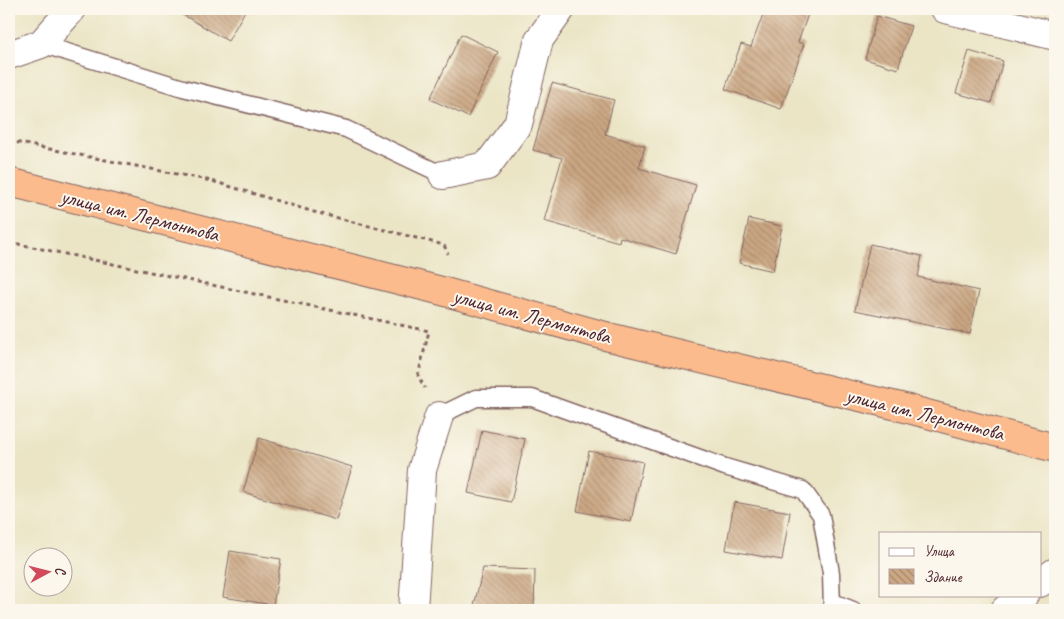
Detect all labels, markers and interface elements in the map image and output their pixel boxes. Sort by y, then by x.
street label: улица им. Лермонтова [56,182,224,248]
street label: улица им. Лермонтова [448,282,615,350]
street label: улица им. Лермонтова [841,381,1009,447]
legend [879,532,1042,596]
text: Улица [924,542,955,561]
north arrow [22,546,72,596]
text: С [52,566,70,577]
text: Здание [924,568,963,587]

